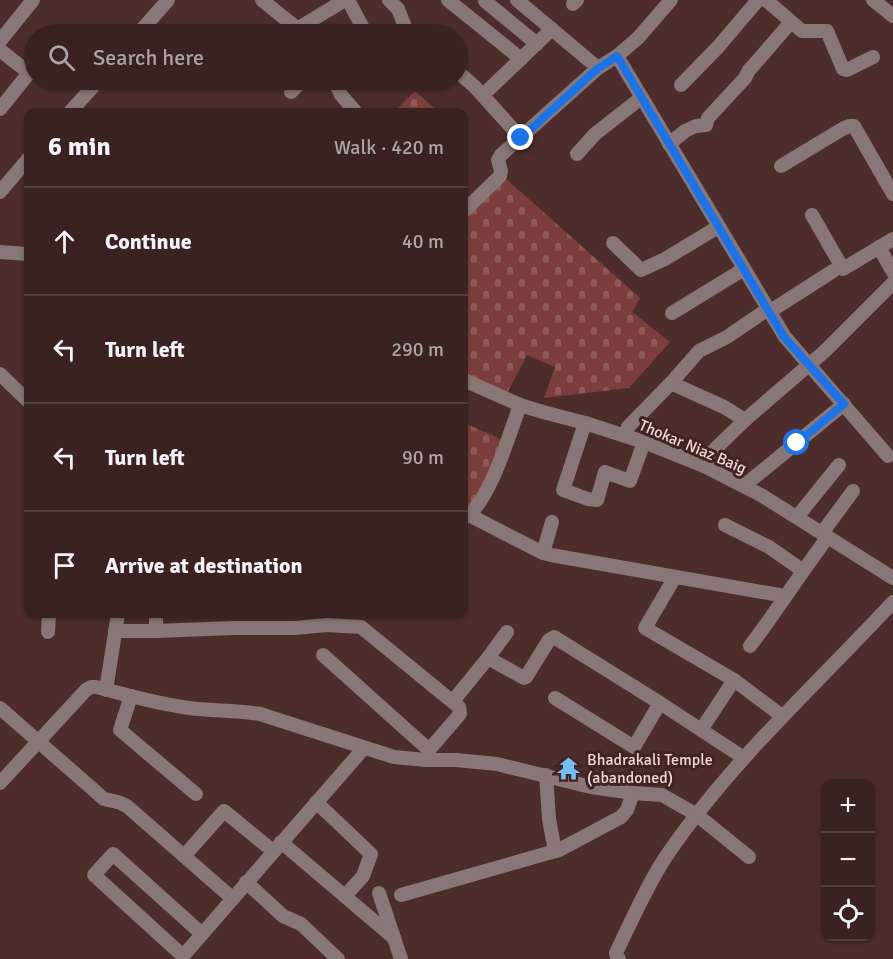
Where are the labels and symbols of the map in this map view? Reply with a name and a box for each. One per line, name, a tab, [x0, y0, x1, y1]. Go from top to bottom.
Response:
route end	[507, 124, 533, 150]
street label: Thokar Niaz Baig	[636, 415, 749, 479]
route start	[783, 429, 809, 455]
place label: Bhadrakali Temple (abandoned)	[587, 750, 713, 788]
temple icon: Bhadrakali Temple (abandoned)	[556, 755, 582, 781]

